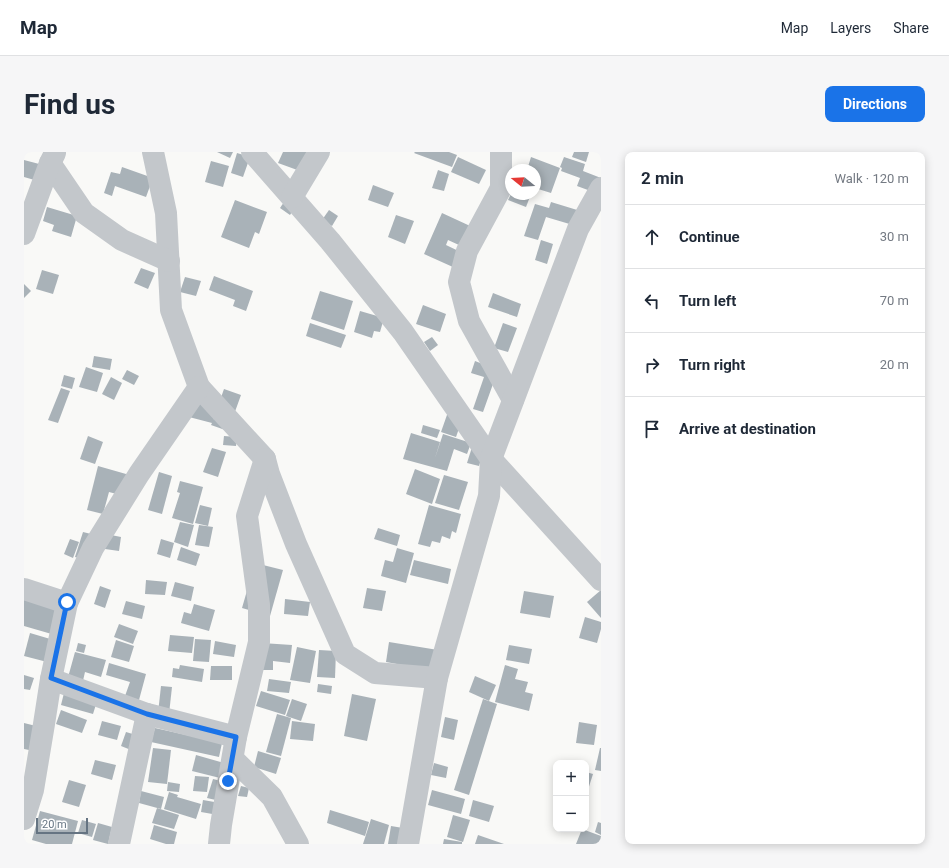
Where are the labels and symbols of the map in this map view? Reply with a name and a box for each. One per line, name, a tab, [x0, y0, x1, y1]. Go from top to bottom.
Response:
north arrow	[505, 164, 541, 200]
route start	[58, 593, 76, 611]
route end	[219, 772, 237, 790]
scale bar	[36, 816, 88, 835]

